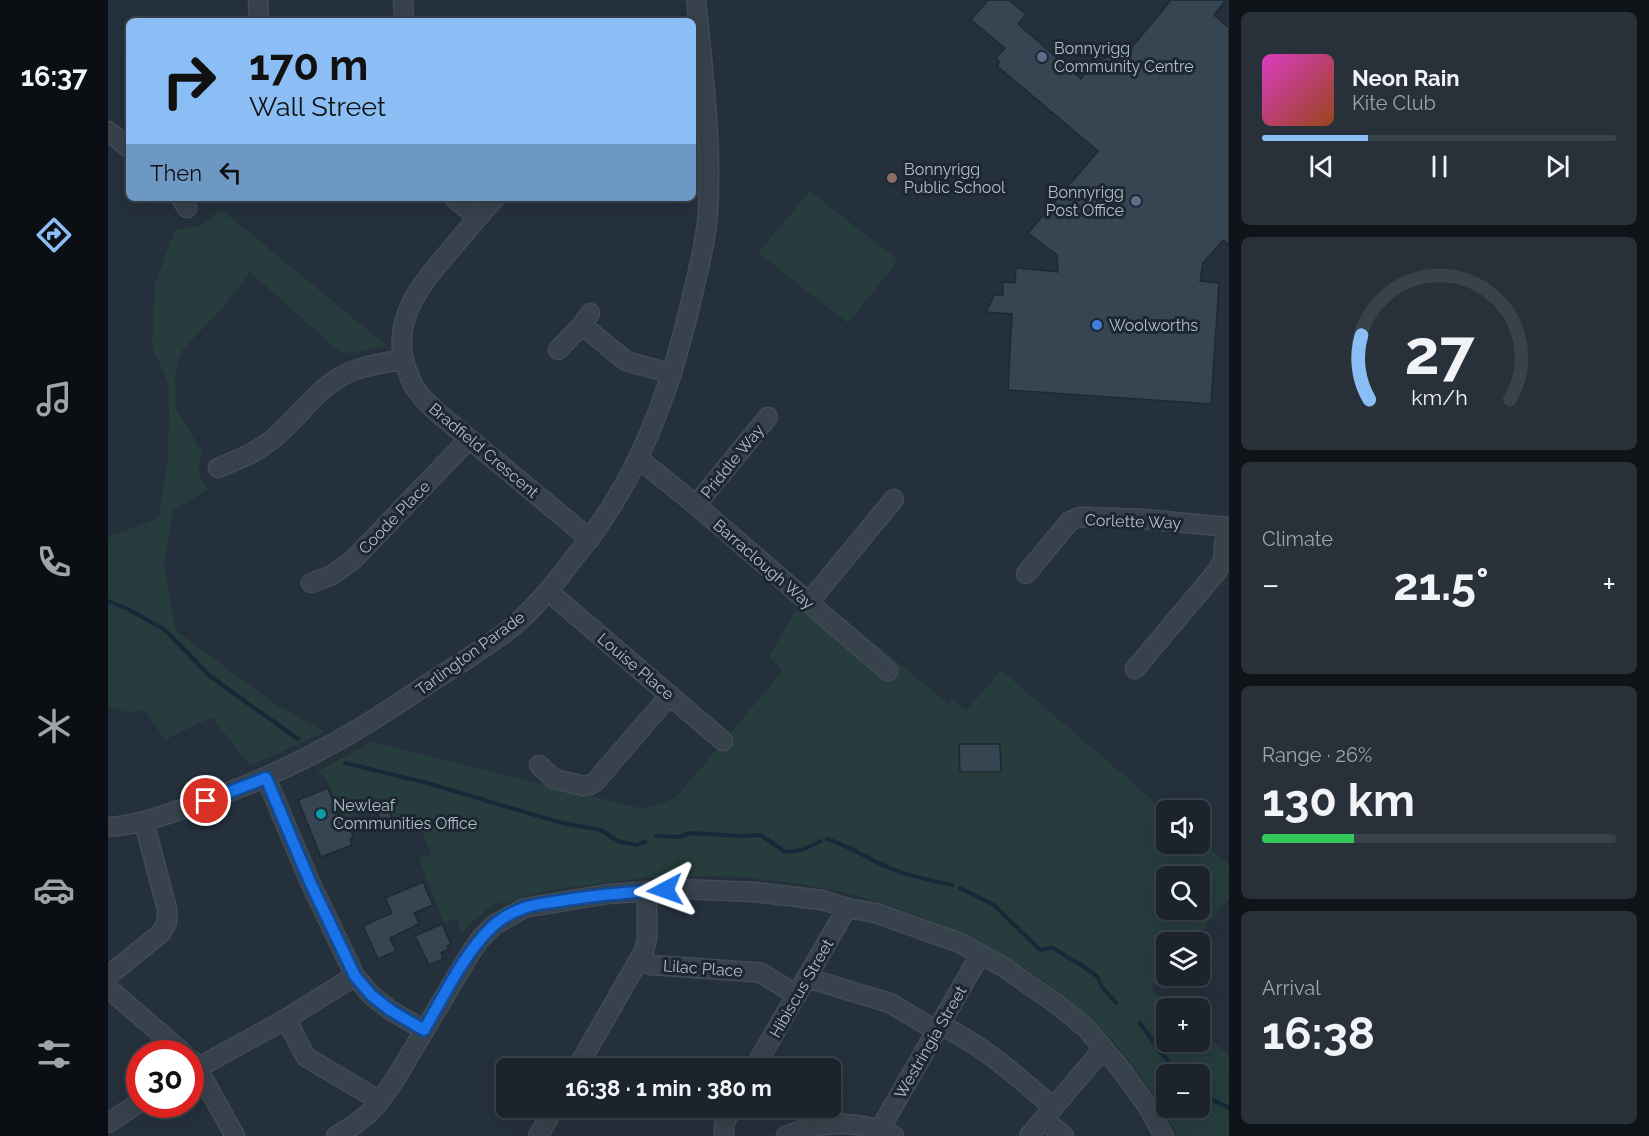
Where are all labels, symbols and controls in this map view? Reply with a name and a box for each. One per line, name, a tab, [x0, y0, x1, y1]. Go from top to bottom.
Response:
place label: Bonnyrigg Community Centre	[1054, 39, 1194, 76]
text: 170 m	[249, 41, 368, 90]
icon: right	[150, 42, 228, 120]
marker: Bonnyrigg Community Centre	[1035, 50, 1049, 64]
text: 16:37	[21, 61, 87, 92]
text: Neon Rain	[1352, 65, 1460, 91]
text: Wall Street	[249, 91, 386, 122]
text: Kite Club	[1352, 91, 1436, 115]
icon: previous	[1305, 150, 1338, 183]
icon: pause	[1423, 150, 1456, 183]
icon: next	[1541, 150, 1574, 183]
icon: left	[214, 156, 247, 189]
text: Then	[150, 160, 202, 186]
place label: Bonnyrigg Public School	[904, 160, 1006, 197]
marker: Bonnyrigg Public School	[885, 171, 899, 185]
place label: Bonnyrigg Post Office	[1046, 183, 1124, 220]
marker: Bonnyrigg Post Office	[1129, 194, 1143, 208]
icon: directions	[33, 214, 75, 256]
text: 27	[1404, 315, 1475, 389]
place label: Woolworths	[1109, 316, 1198, 335]
marker: Woolworths	[1090, 318, 1104, 332]
icon: music	[33, 378, 75, 420]
text: km/h	[1411, 386, 1467, 411]
street label: Bradfield Crescent	[425, 399, 543, 502]
street label: Priddle Way	[697, 420, 768, 502]
street label: Coode Place	[355, 477, 434, 558]
street label: Corlette Way	[1085, 510, 1182, 533]
street label: Barraclough Way	[709, 515, 818, 613]
text: Climate	[1262, 527, 1333, 551]
icon: phone	[33, 541, 75, 583]
text: 21.5°	[1393, 558, 1489, 611]
text: −	[1262, 565, 1280, 604]
text: +	[1602, 565, 1616, 604]
street label: Tarlington Parade	[412, 608, 528, 699]
street label: Louise Place	[594, 629, 678, 704]
icon: climate	[33, 705, 75, 747]
text: Range · 26%	[1262, 743, 1372, 767]
text: 130 km	[1262, 774, 1415, 827]
pin	[180, 775, 231, 826]
icon: arrive	[189, 784, 222, 817]
place label: Newleaf Communities Office	[333, 796, 477, 833]
map controls	[1156, 800, 1210, 1118]
button: sound	[1156, 800, 1210, 854]
marker: Newleaf Communities Office	[314, 807, 328, 821]
position arrow	[633, 858, 697, 922]
button: search	[1156, 866, 1210, 920]
icon: car	[33, 869, 75, 911]
button: layers	[1156, 932, 1210, 986]
street label: Hibiscus Street	[765, 935, 838, 1041]
street label: Lilac Place	[662, 956, 743, 981]
text: Arrival	[1262, 976, 1321, 1000]
street label: Westringia Street	[890, 982, 971, 1102]
button: +	[1156, 998, 1210, 1052]
text: 16:38	[1262, 1007, 1375, 1060]
icon: filters	[33, 1033, 75, 1075]
speed limit sign: 30	[126, 1040, 204, 1118]
button: −	[1156, 1064, 1210, 1118]
text: 16:38 · 1 min · 380 m	[565, 1075, 772, 1101]

